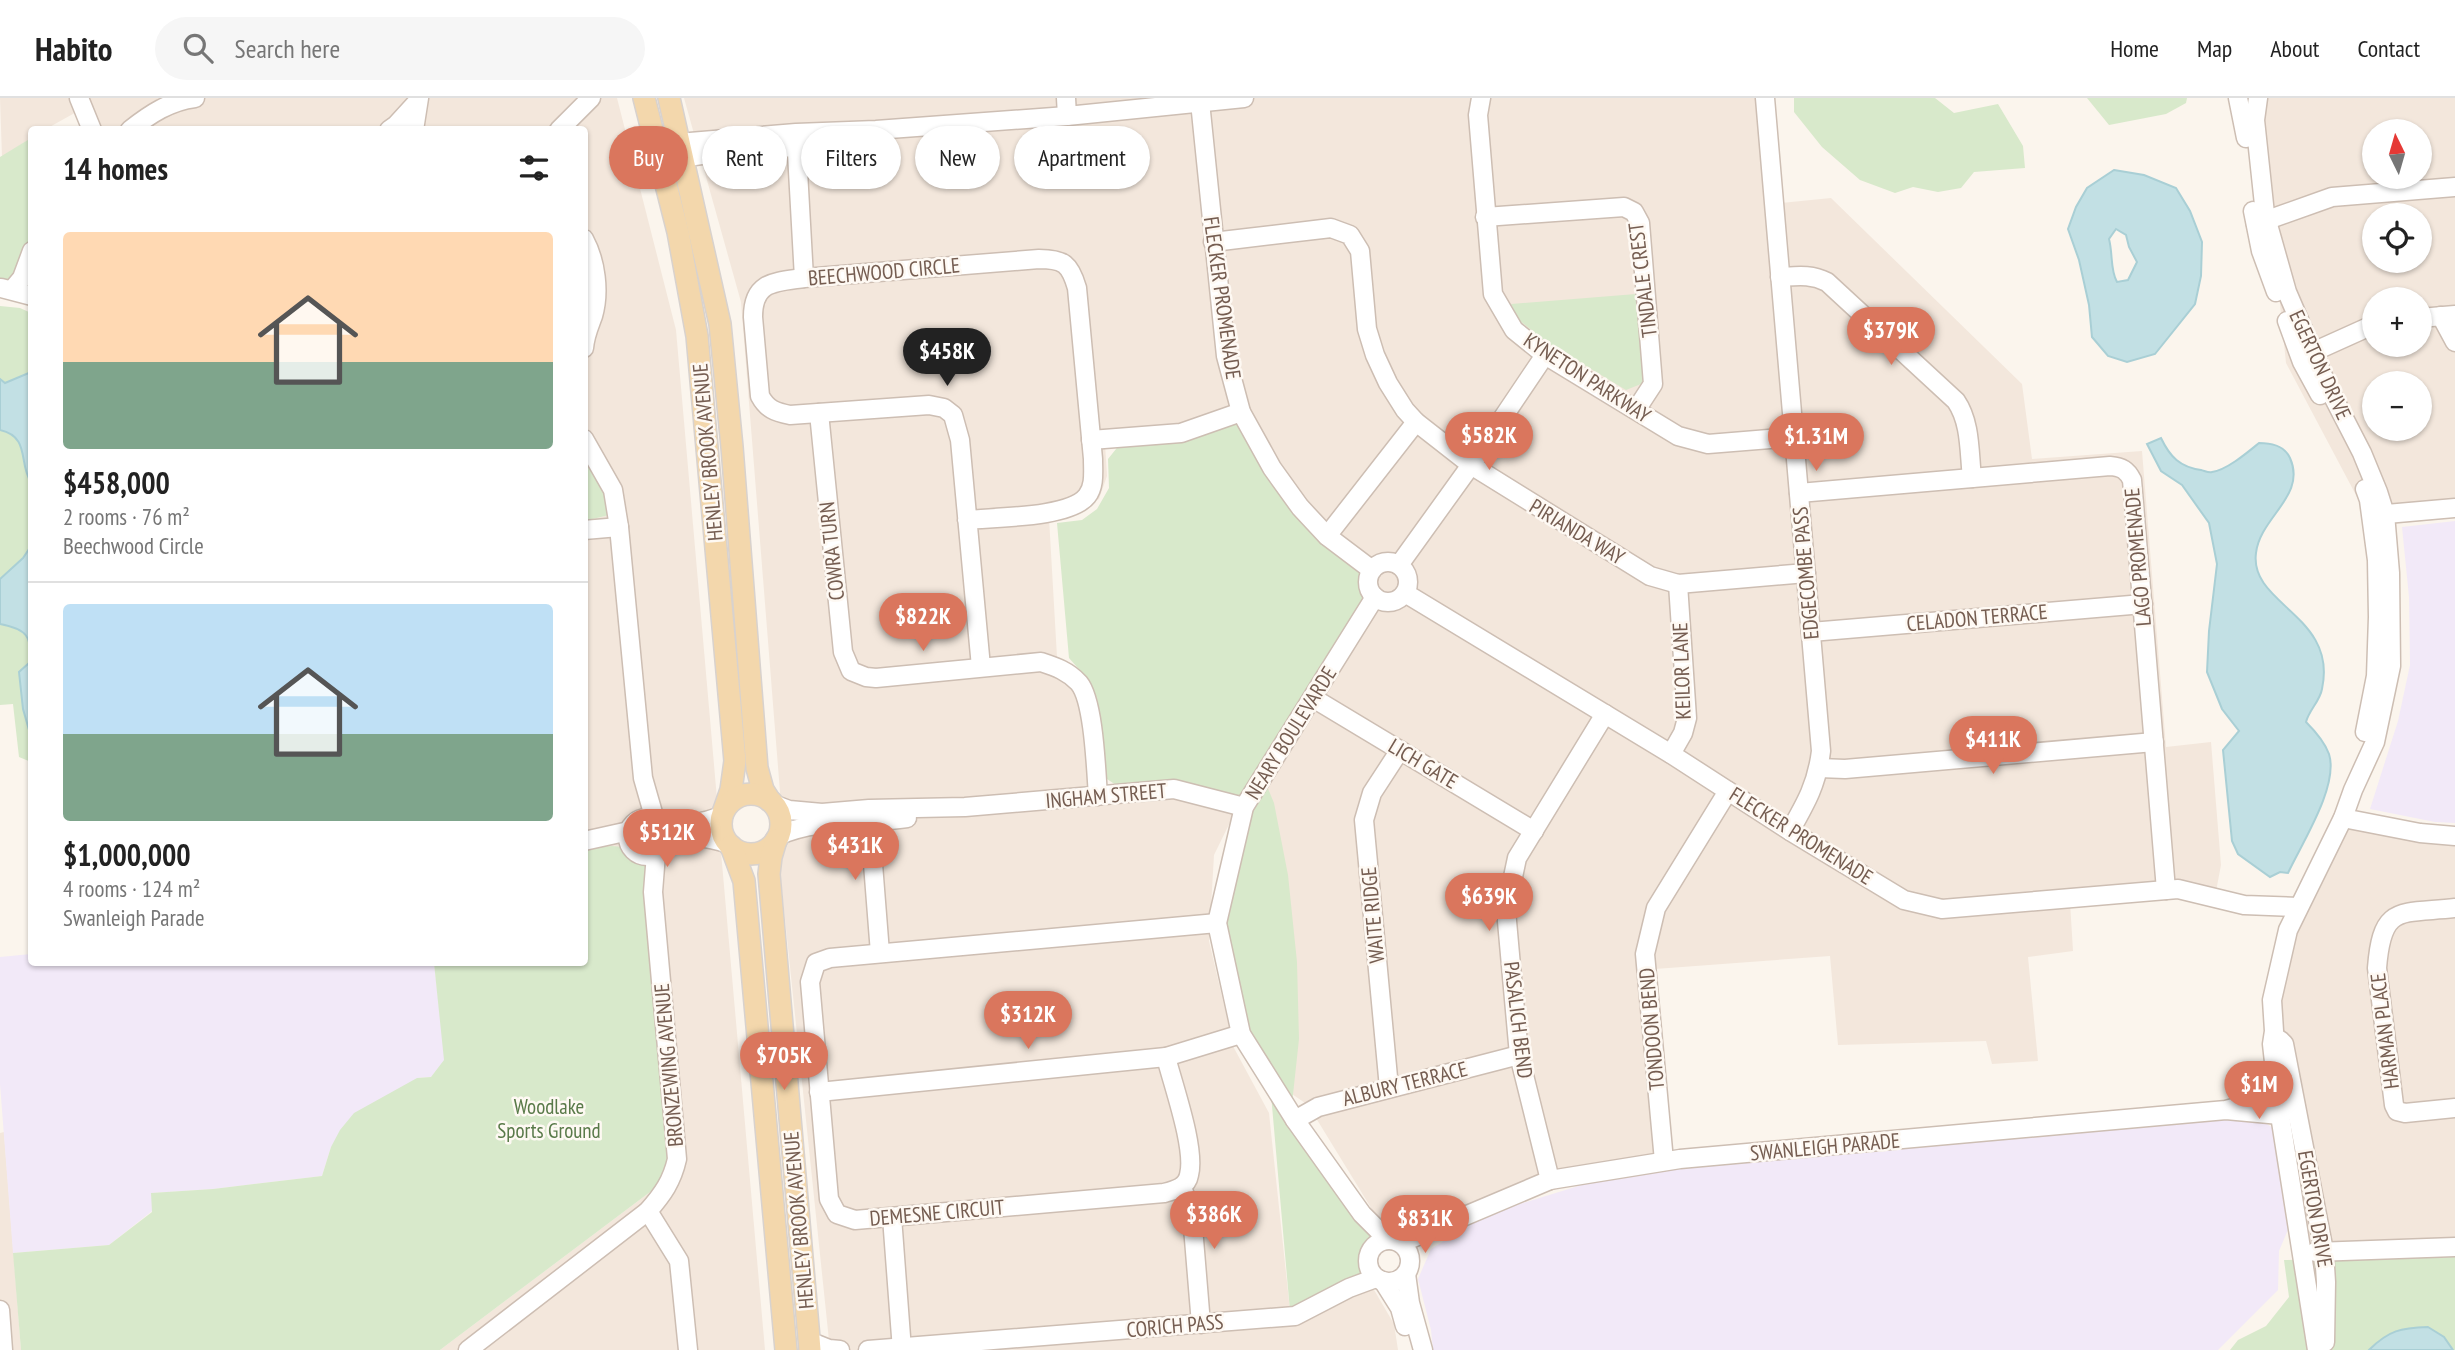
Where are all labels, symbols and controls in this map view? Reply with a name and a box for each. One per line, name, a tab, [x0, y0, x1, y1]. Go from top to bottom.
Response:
search box	[155, 17, 645, 80]
text: Habito	[35, 27, 113, 70]
icon: search	[179, 29, 217, 67]
text: Search here	[235, 32, 340, 65]
text: Home	[2110, 33, 2159, 64]
text: Map	[2197, 33, 2232, 64]
text: About	[2270, 33, 2319, 64]
text: Contact	[2357, 33, 2420, 64]
north arrow	[2362, 119, 2432, 189]
map controls	[2362, 119, 2432, 441]
chip: Buy	[609, 126, 688, 189]
chip: Rent	[702, 126, 787, 189]
chip: Filters	[801, 126, 901, 189]
chip: New	[915, 126, 1000, 189]
chip: Apartment	[1014, 126, 1150, 189]
text: 14 homes	[63, 149, 168, 188]
icon: filters	[515, 149, 553, 187]
button: locate	[2362, 203, 2432, 273]
street label: FLECKER PROMENADE	[1198, 215, 1247, 381]
street label: TINDALE CREST	[1622, 221, 1663, 339]
street label: BEECHWOOD CIRCLE	[807, 251, 961, 292]
icon: home	[245, 277, 371, 403]
button: +	[2362, 287, 2432, 357]
street label: EGERTON DRIVE	[2283, 306, 2358, 424]
pin: $379K	[1842, 308, 1940, 367]
text: $379K	[1863, 315, 1919, 344]
street label: KYNETON PARKWAY	[1519, 326, 1656, 429]
pin: $458K	[898, 328, 996, 388]
text: $458K	[919, 336, 975, 365]
street label: HENLEY BROOK AVENUE	[686, 362, 729, 542]
button: −	[2362, 371, 2432, 441]
pin: $582K	[1440, 412, 1538, 472]
pin: $1.31M	[1759, 414, 1873, 473]
text: $582K	[1461, 420, 1517, 449]
text: $1.31M	[1784, 421, 1848, 450]
text: $458,000	[63, 463, 170, 502]
street label: LAGO PROMENADE	[2118, 487, 2157, 627]
street label: PIRIANDA WAY	[1525, 493, 1630, 571]
street label: COWRA TURN	[813, 500, 850, 602]
text: 2 rooms · 76 m²	[63, 502, 190, 531]
street label: EDGECOMBE PASS	[1786, 506, 1825, 640]
text: Beechwood Circle	[63, 531, 204, 560]
pin: $822K	[874, 594, 972, 653]
street label: CELADON TERRACE	[1905, 598, 2049, 637]
text: $822K	[895, 601, 951, 630]
street label: KEILOR LANE	[1666, 622, 1697, 720]
icon: home	[245, 649, 371, 775]
street label: NEARY BOULEVARDE	[1239, 661, 1342, 804]
pin: $411K	[1944, 716, 2042, 776]
text: $411K	[1965, 724, 2021, 753]
street label: LICH GATE	[1384, 732, 1463, 795]
street label: INGHAM STREET	[1044, 777, 1168, 814]
street label: FLECKER PROMENADE	[1725, 781, 1878, 890]
pin: $512K	[618, 810, 716, 869]
text: $512K	[639, 817, 695, 846]
pin: $431K	[806, 822, 904, 882]
text: $431K	[827, 830, 883, 859]
text: $1,000,000	[63, 835, 191, 874]
street label: WAITE RIDGE	[1355, 866, 1390, 964]
text: 4 rooms · 124 m²	[63, 874, 200, 903]
pin: $639K	[1440, 874, 1538, 933]
text: $639K	[1461, 881, 1517, 910]
text: Swanleigh Parade	[63, 903, 204, 932]
street label: PASALICH BEND	[1498, 960, 1539, 1080]
street label: TONDOON BEND	[1633, 967, 1670, 1091]
street label: HARMAN PLACE	[2364, 971, 2405, 1091]
street label: BRONZEWING AVENUE	[648, 982, 689, 1148]
pin: $312K	[979, 992, 1077, 1051]
text: $312K	[1000, 999, 1056, 1028]
pin: $705K	[735, 1032, 833, 1092]
text: $705K	[756, 1040, 812, 1069]
street label: ALBURY TERRACE	[1340, 1055, 1470, 1112]
pin: $1M	[2225, 1062, 2293, 1121]
text: $1M	[2240, 1069, 2278, 1098]
park label: Woodlake Sports Ground	[497, 1093, 601, 1144]
street label: SWANLEIGH PARADE	[1749, 1127, 1901, 1167]
street label: HENLEY BROOK AVENUE	[777, 1130, 820, 1310]
street label: EGERTON DRIVE	[2292, 1148, 2339, 1269]
pin: $386K	[1165, 1192, 1263, 1251]
street label: DEMESNE CIRCUIT	[869, 1193, 1006, 1232]
pin: $831K	[1376, 1196, 1474, 1255]
text: $386K	[1186, 1199, 1242, 1228]
text: $831K	[1397, 1203, 1453, 1232]
street label: CORICH PASS	[1125, 1308, 1225, 1343]

